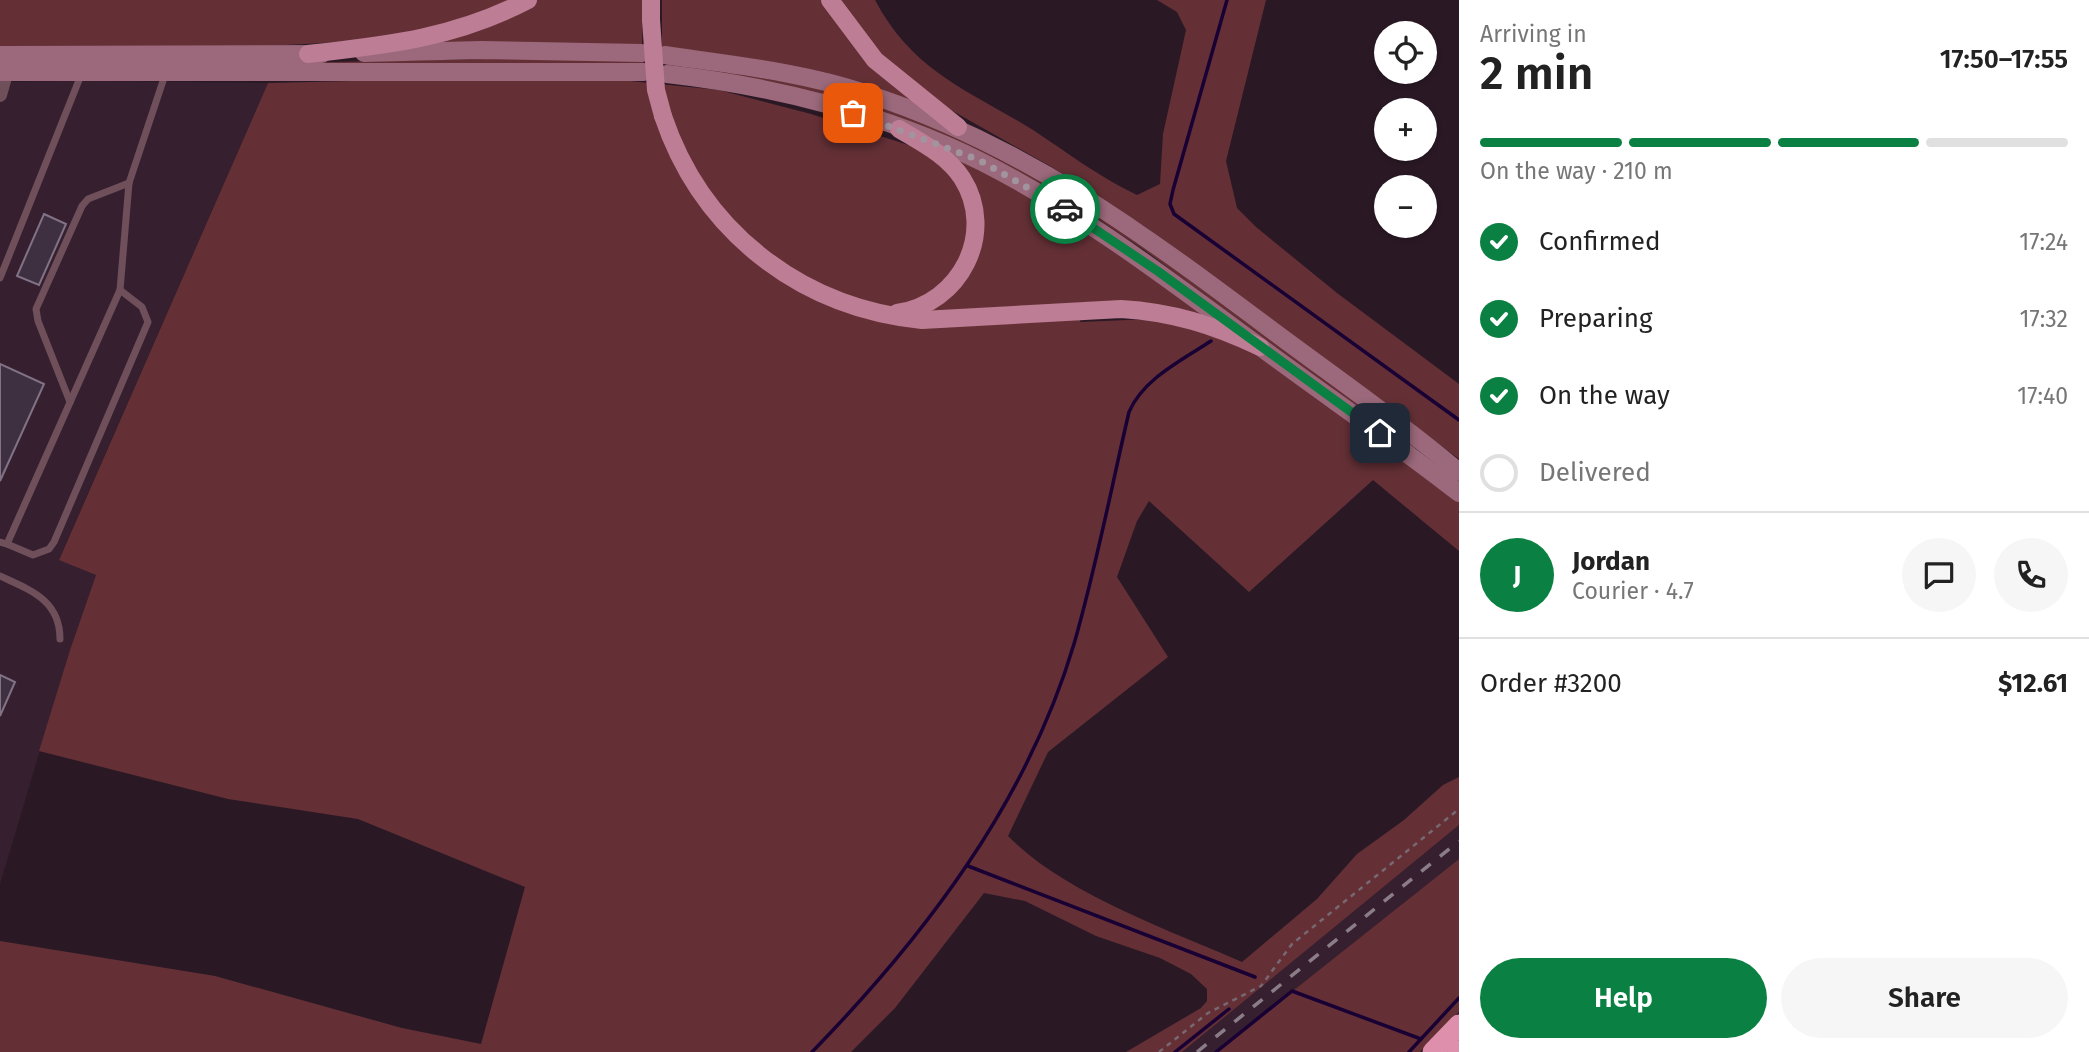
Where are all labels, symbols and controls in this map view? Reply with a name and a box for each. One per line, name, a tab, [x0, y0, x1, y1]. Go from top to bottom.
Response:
text: Arriving in	[1480, 20, 1587, 48]
map controls	[1374, 21, 1437, 238]
button: locate	[1374, 21, 1437, 84]
text: 17:50–17:55	[1940, 44, 2068, 75]
text: 2 min	[1480, 46, 1593, 101]
pin	[823, 83, 883, 143]
icon: bag	[834, 94, 872, 132]
button: +	[1374, 98, 1437, 161]
text: On the way · 210 m	[1480, 157, 1673, 185]
courier	[1030, 174, 1100, 244]
button: −	[1374, 175, 1437, 238]
icon: car	[1046, 190, 1084, 228]
icon: check	[1480, 223, 1518, 261]
text: Confirmed	[1539, 226, 1660, 257]
text: 17:24	[2019, 228, 2068, 256]
icon: check	[1480, 300, 1518, 338]
text: Preparing	[1539, 303, 1652, 334]
text: 17:32	[2019, 305, 2068, 333]
icon: check	[1480, 377, 1518, 415]
text: On the way	[1539, 380, 1670, 411]
text: 17:40	[2017, 382, 2068, 410]
pin	[1350, 403, 1410, 463]
icon: home	[1361, 414, 1399, 452]
text: Delivered	[1539, 457, 1651, 488]
button: chat	[1902, 538, 1976, 612]
button: phone	[1994, 538, 2068, 612]
text: Jordan	[1572, 546, 1650, 577]
text: J	[1513, 560, 1521, 591]
text: Courier · 4.7	[1572, 577, 1694, 605]
text: Order #3200	[1480, 668, 1622, 699]
text: $12.61	[1998, 668, 2068, 699]
button: Help	[1480, 958, 1767, 1038]
button: Share	[1781, 958, 2068, 1038]

